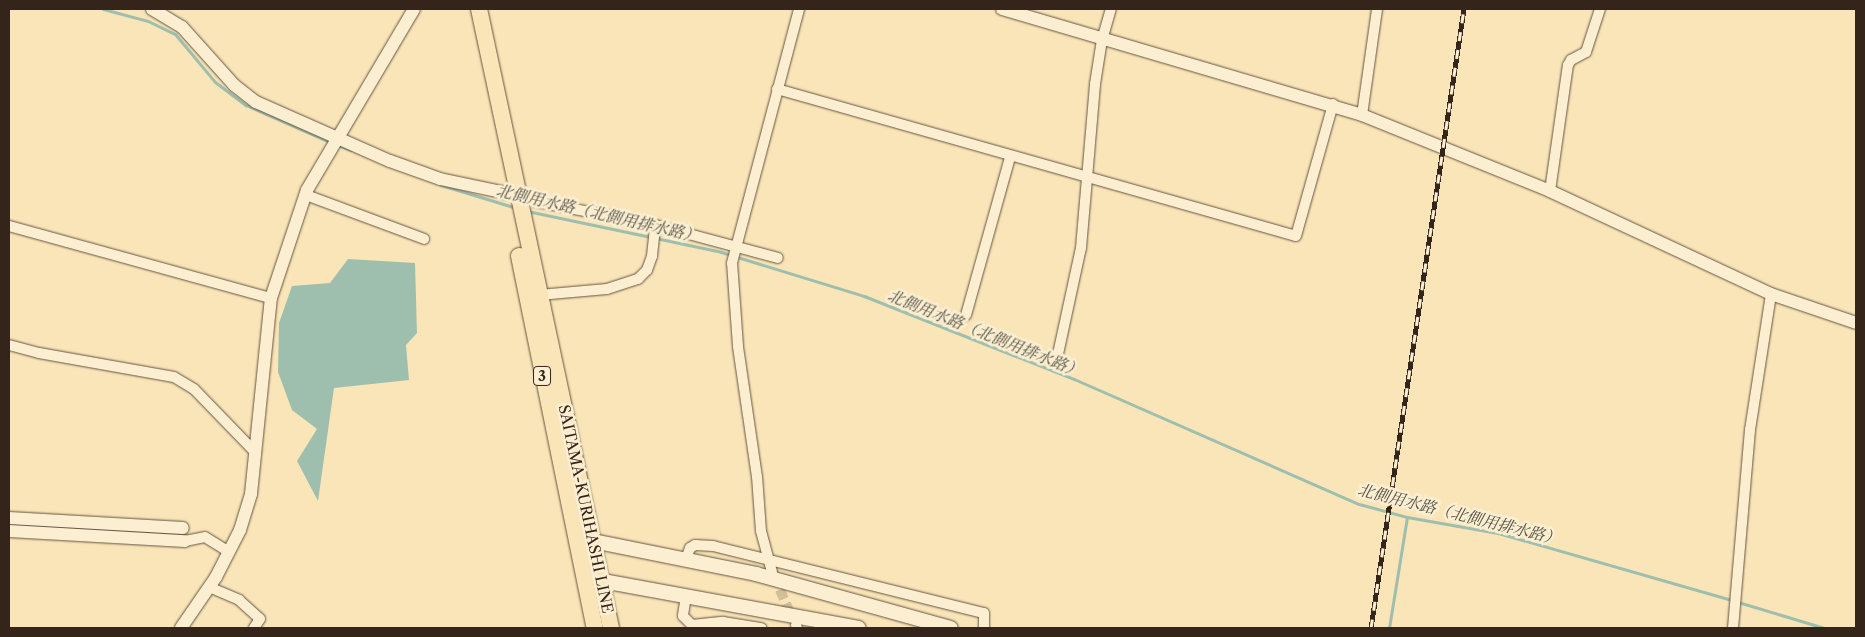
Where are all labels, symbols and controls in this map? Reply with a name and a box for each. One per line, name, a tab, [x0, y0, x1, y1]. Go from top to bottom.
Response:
water label: 北側用水路（北側用排水路）	[495, 180, 701, 246]
water label: 北側用水路（北側用排水路）	[885, 285, 1085, 381]
road number: 3	[532, 364, 552, 388]
street label: SAITAMA-KURIHASHI LINE	[555, 403, 617, 615]
water label: 北側用水路（北側用排水路）	[1356, 480, 1562, 548]

